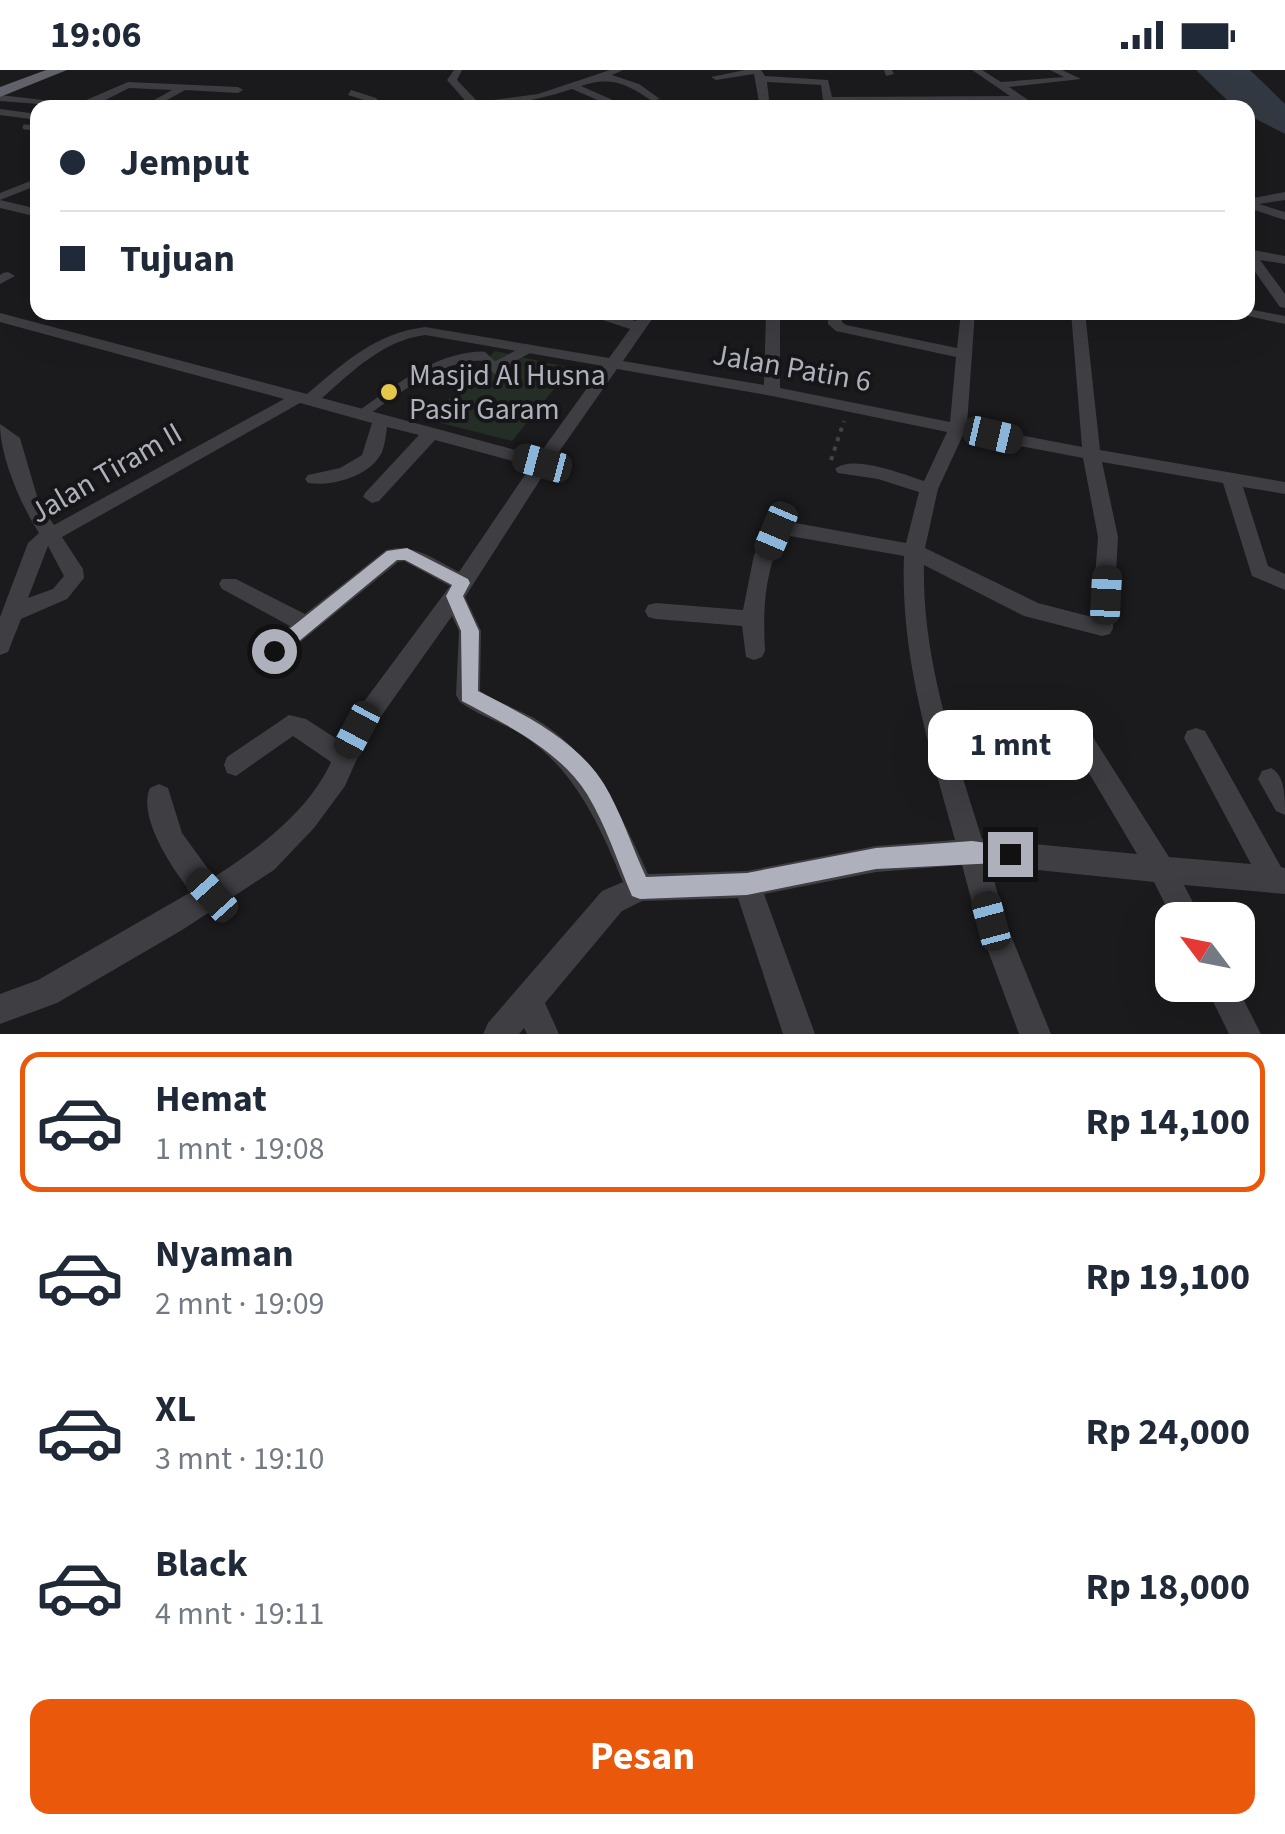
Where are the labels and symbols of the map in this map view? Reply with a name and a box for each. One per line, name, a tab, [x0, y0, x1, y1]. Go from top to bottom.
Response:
street label: Jalan Patin 6	[710, 333, 874, 403]
place label: Masjid Al Husna Pasir Garam	[409, 354, 606, 431]
marker: Masjid Al Husna Pasir Garam	[378, 381, 400, 403]
street label: Jalan Tiram II	[22, 412, 190, 534]
car	[960, 414, 1026, 456]
car	[509, 441, 575, 485]
car	[750, 498, 802, 564]
car	[1089, 564, 1123, 626]
route start	[252, 629, 297, 674]
car	[330, 696, 384, 764]
callout: 1 mnt	[928, 709, 1092, 779]
route end	[988, 832, 1033, 877]
car	[181, 863, 243, 927]
car	[969, 888, 1013, 954]
north arrow	[1155, 902, 1255, 1002]

